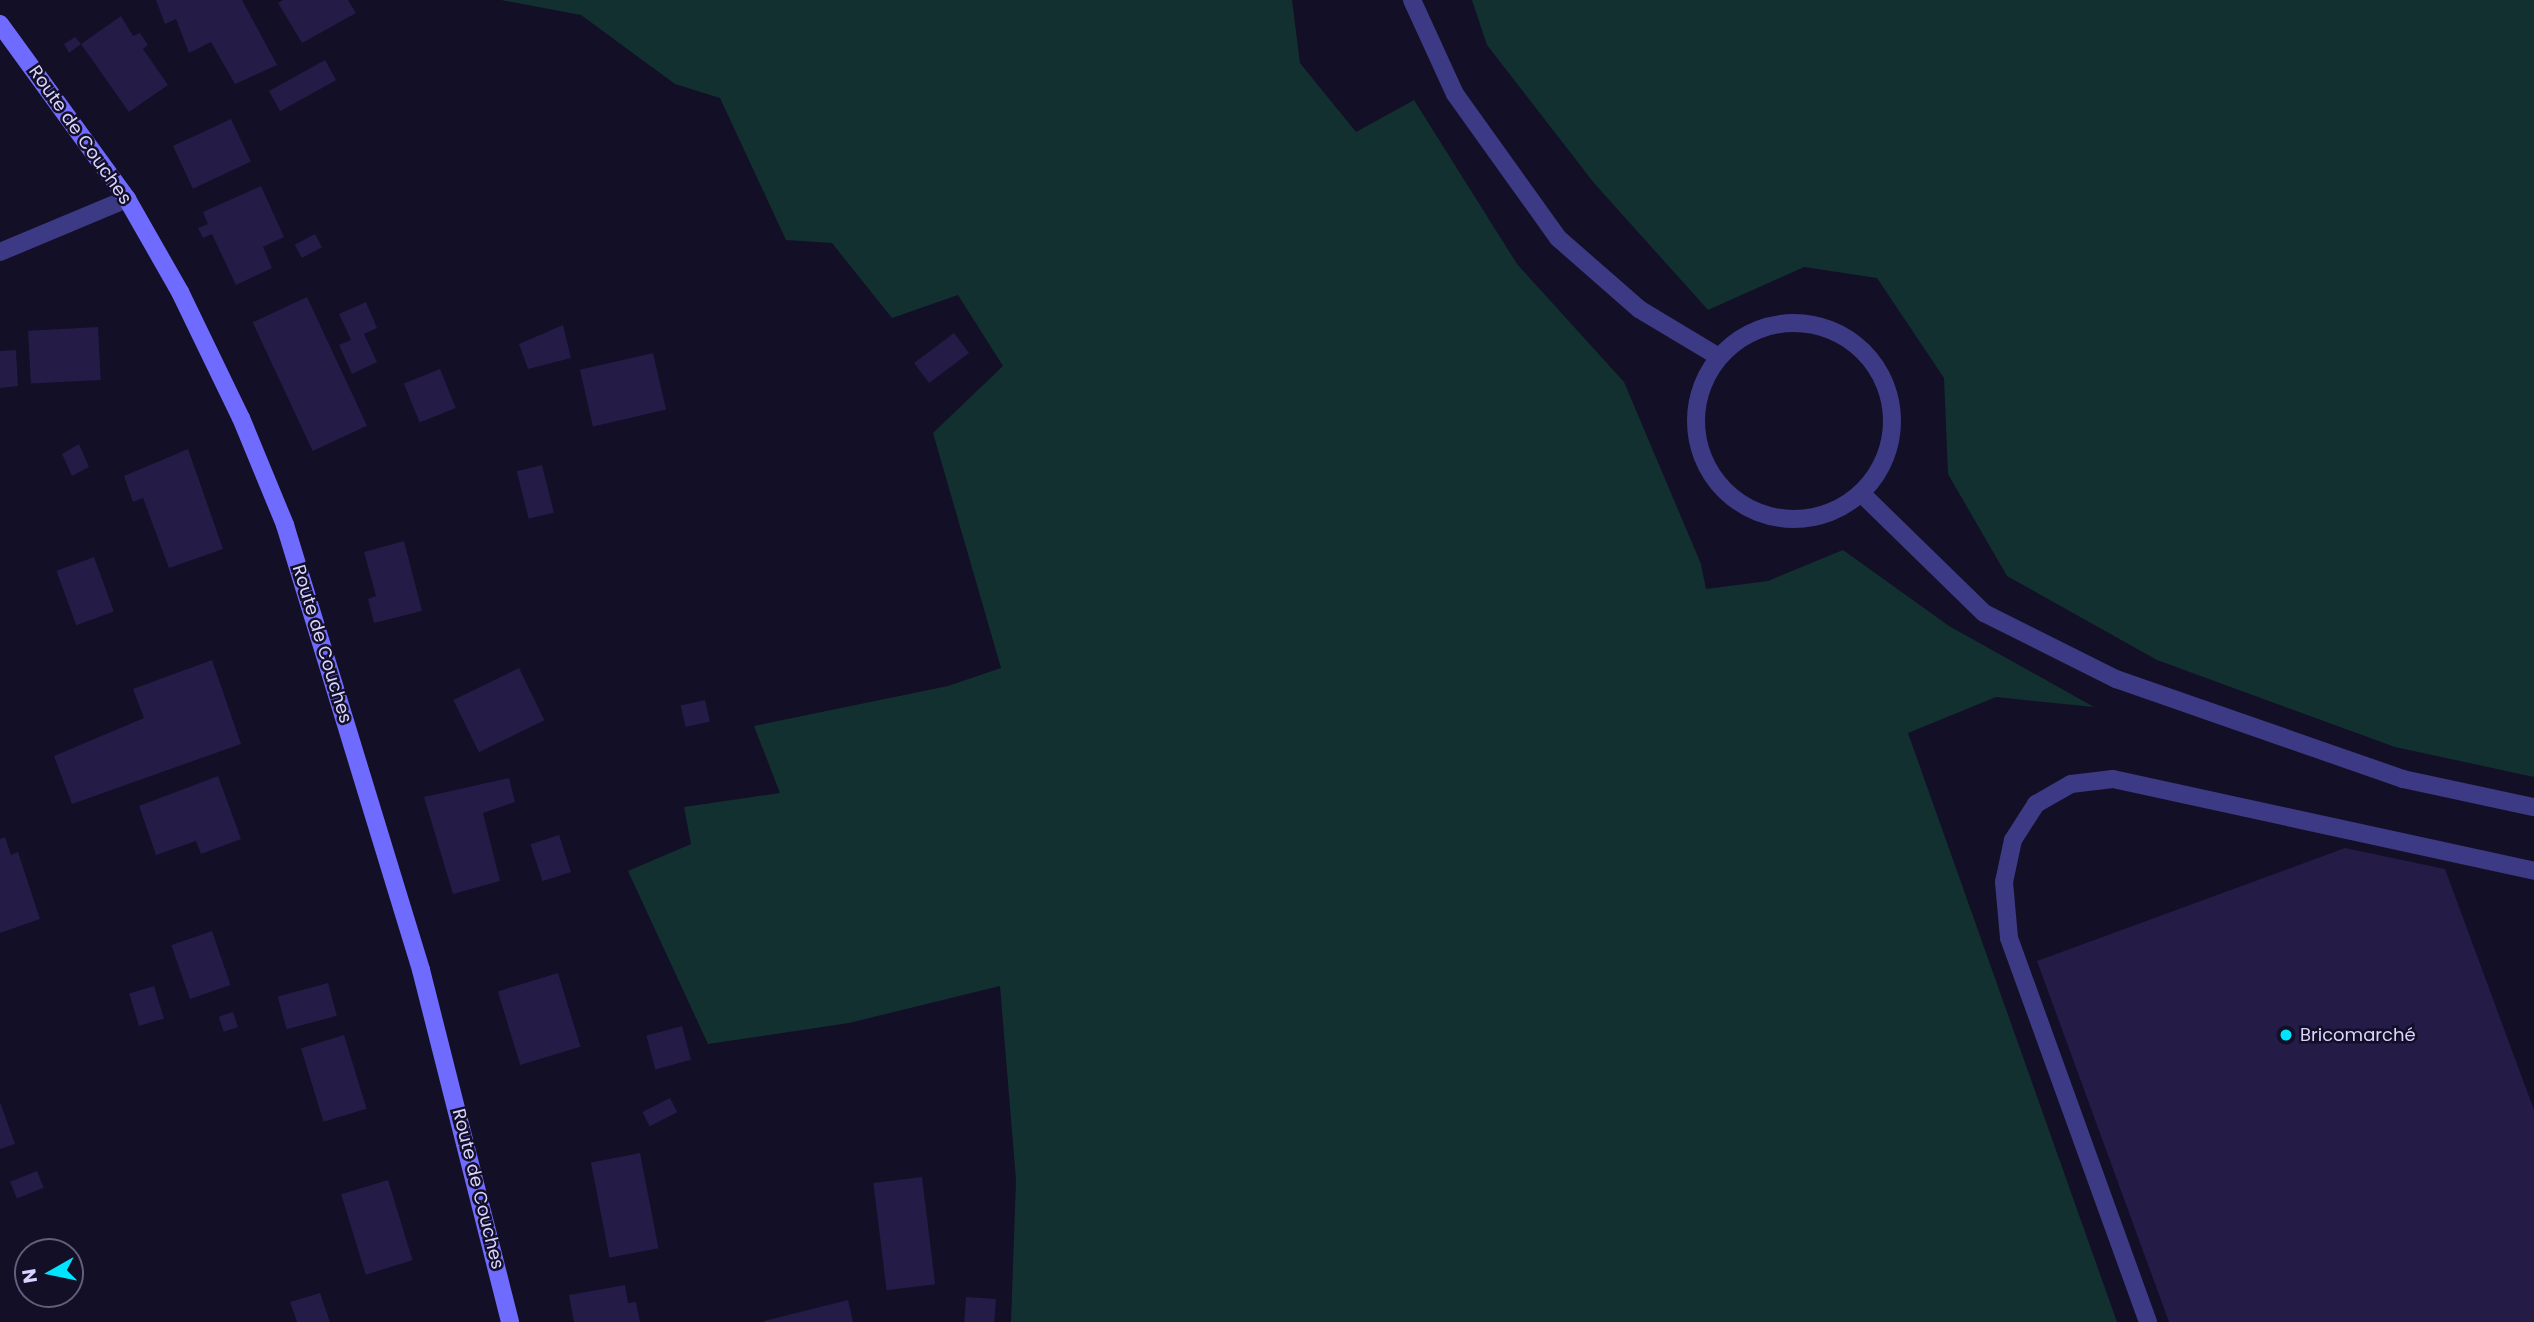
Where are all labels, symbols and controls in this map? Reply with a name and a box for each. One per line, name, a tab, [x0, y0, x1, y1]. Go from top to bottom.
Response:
street label: Route de Couches	[24, 61, 136, 209]
street label: Route de Couches	[288, 562, 356, 726]
place label: Bricomarché	[2300, 1024, 2416, 1046]
marker: Bricomarché	[2278, 1027, 2294, 1043]
street label: Route de Couches	[448, 1107, 508, 1271]
north arrow	[14, 1238, 84, 1308]
text: N	[15, 1267, 44, 1285]

